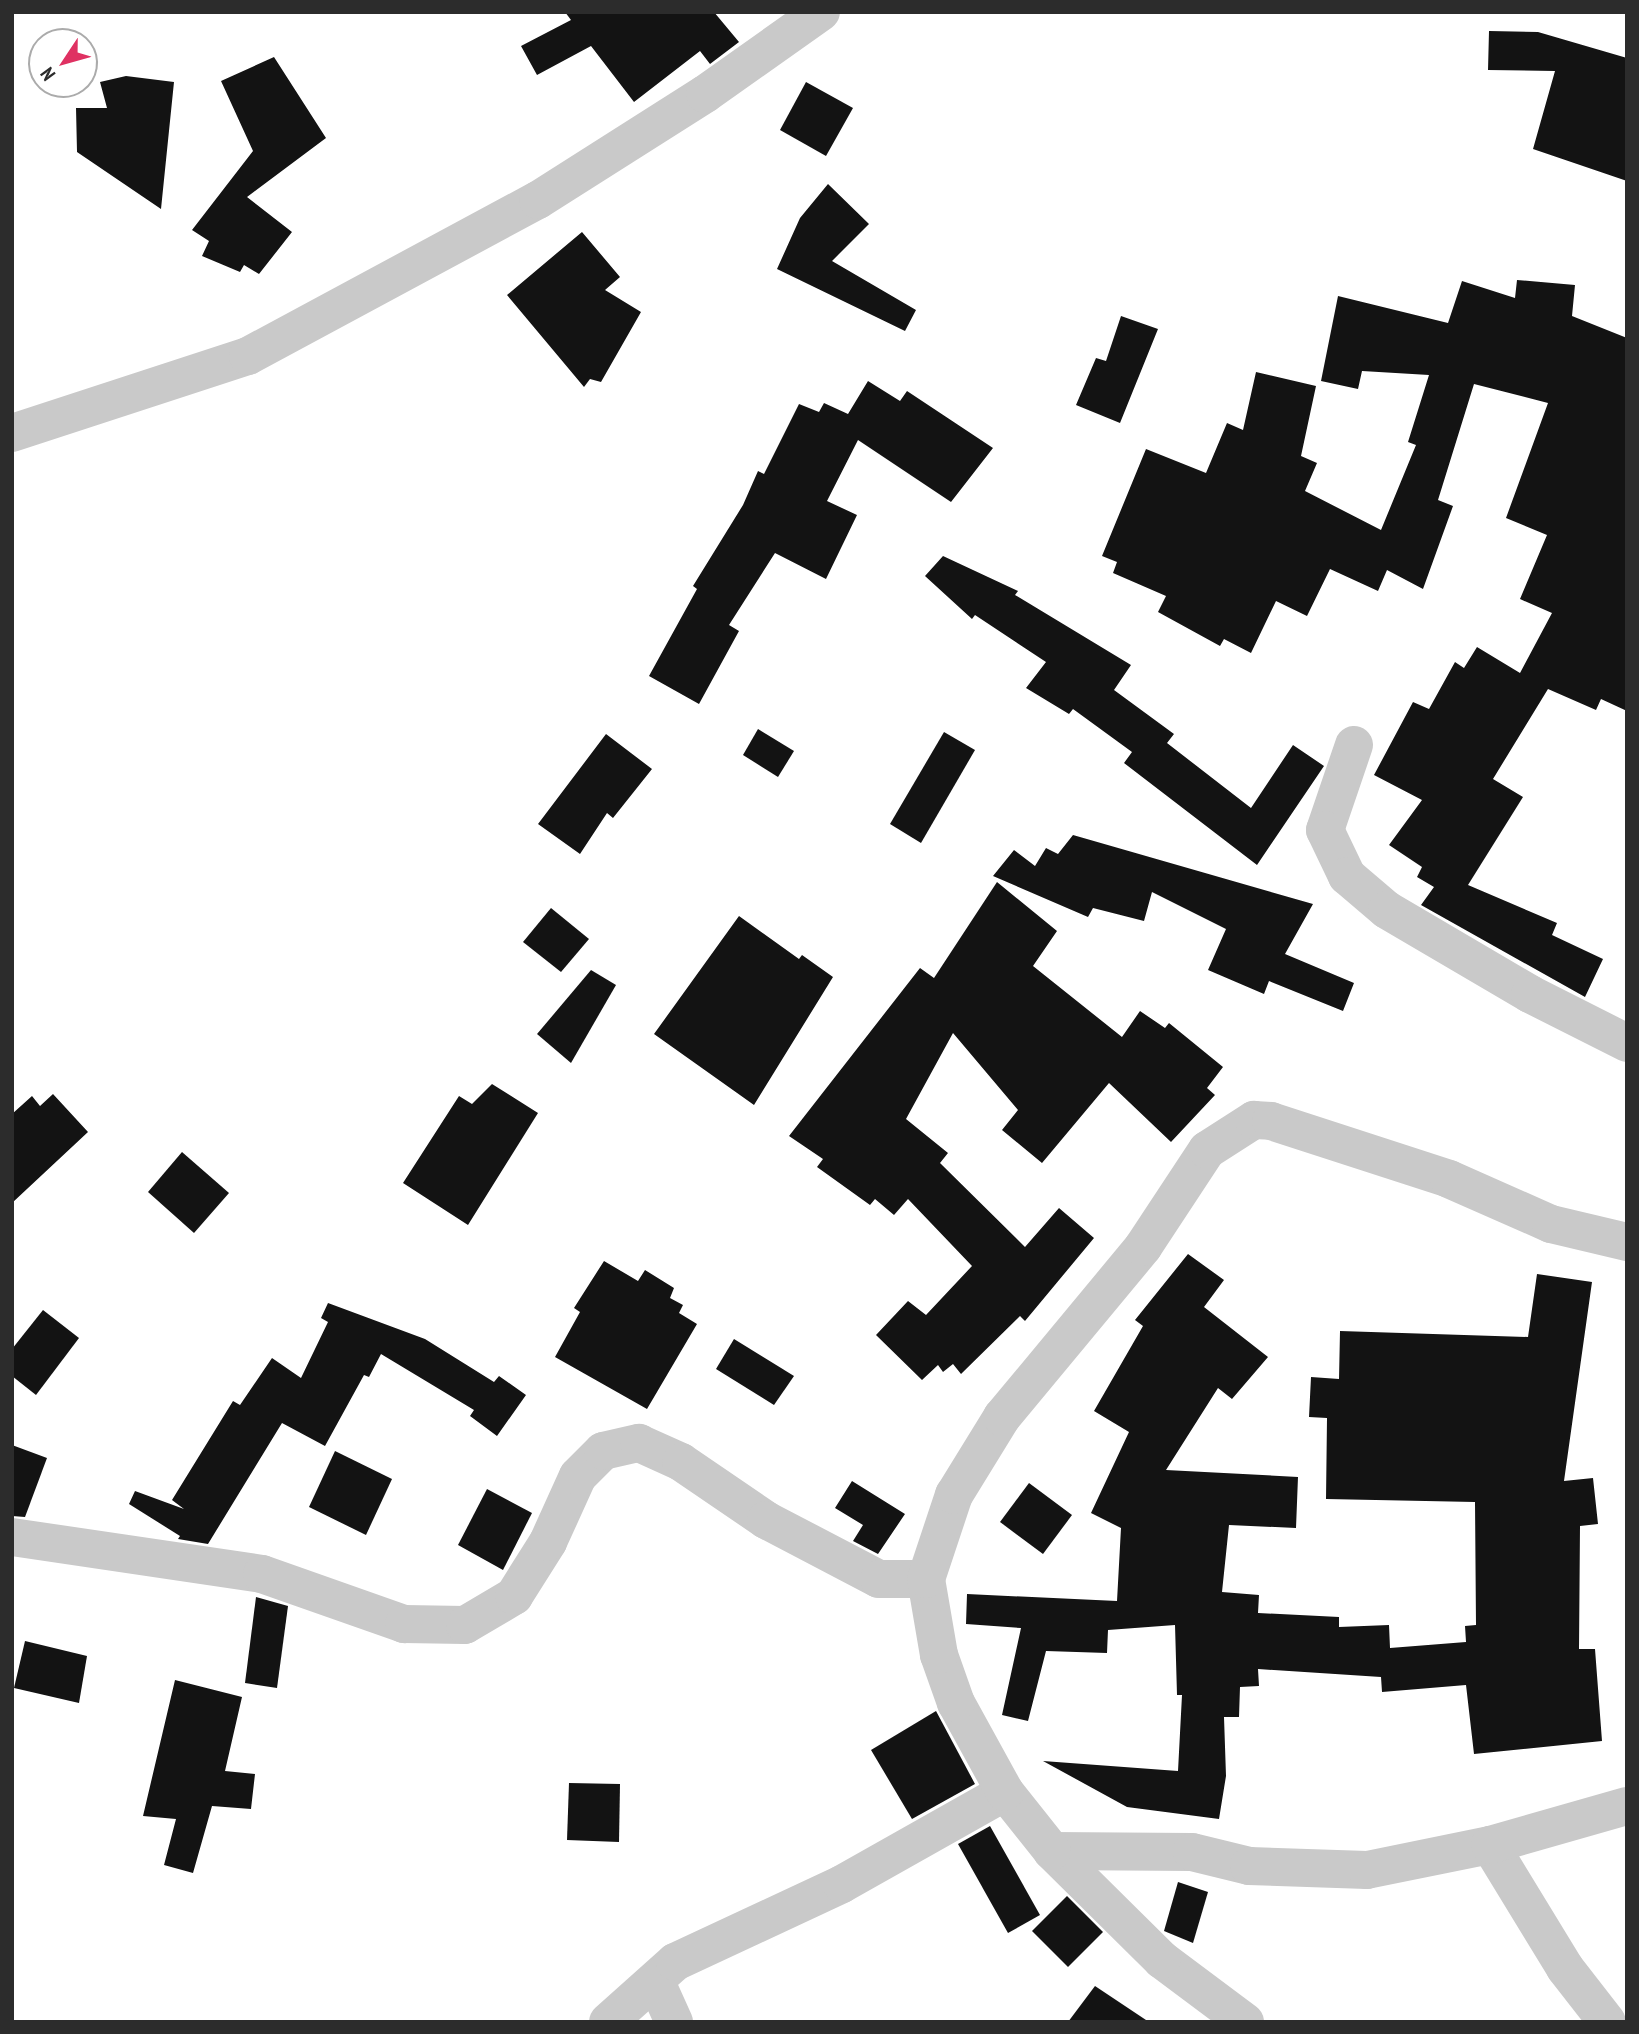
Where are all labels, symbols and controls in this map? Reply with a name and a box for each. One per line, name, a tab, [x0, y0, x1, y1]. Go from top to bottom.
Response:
north arrow	[28, 28, 98, 98]
text: N	[35, 63, 60, 85]

